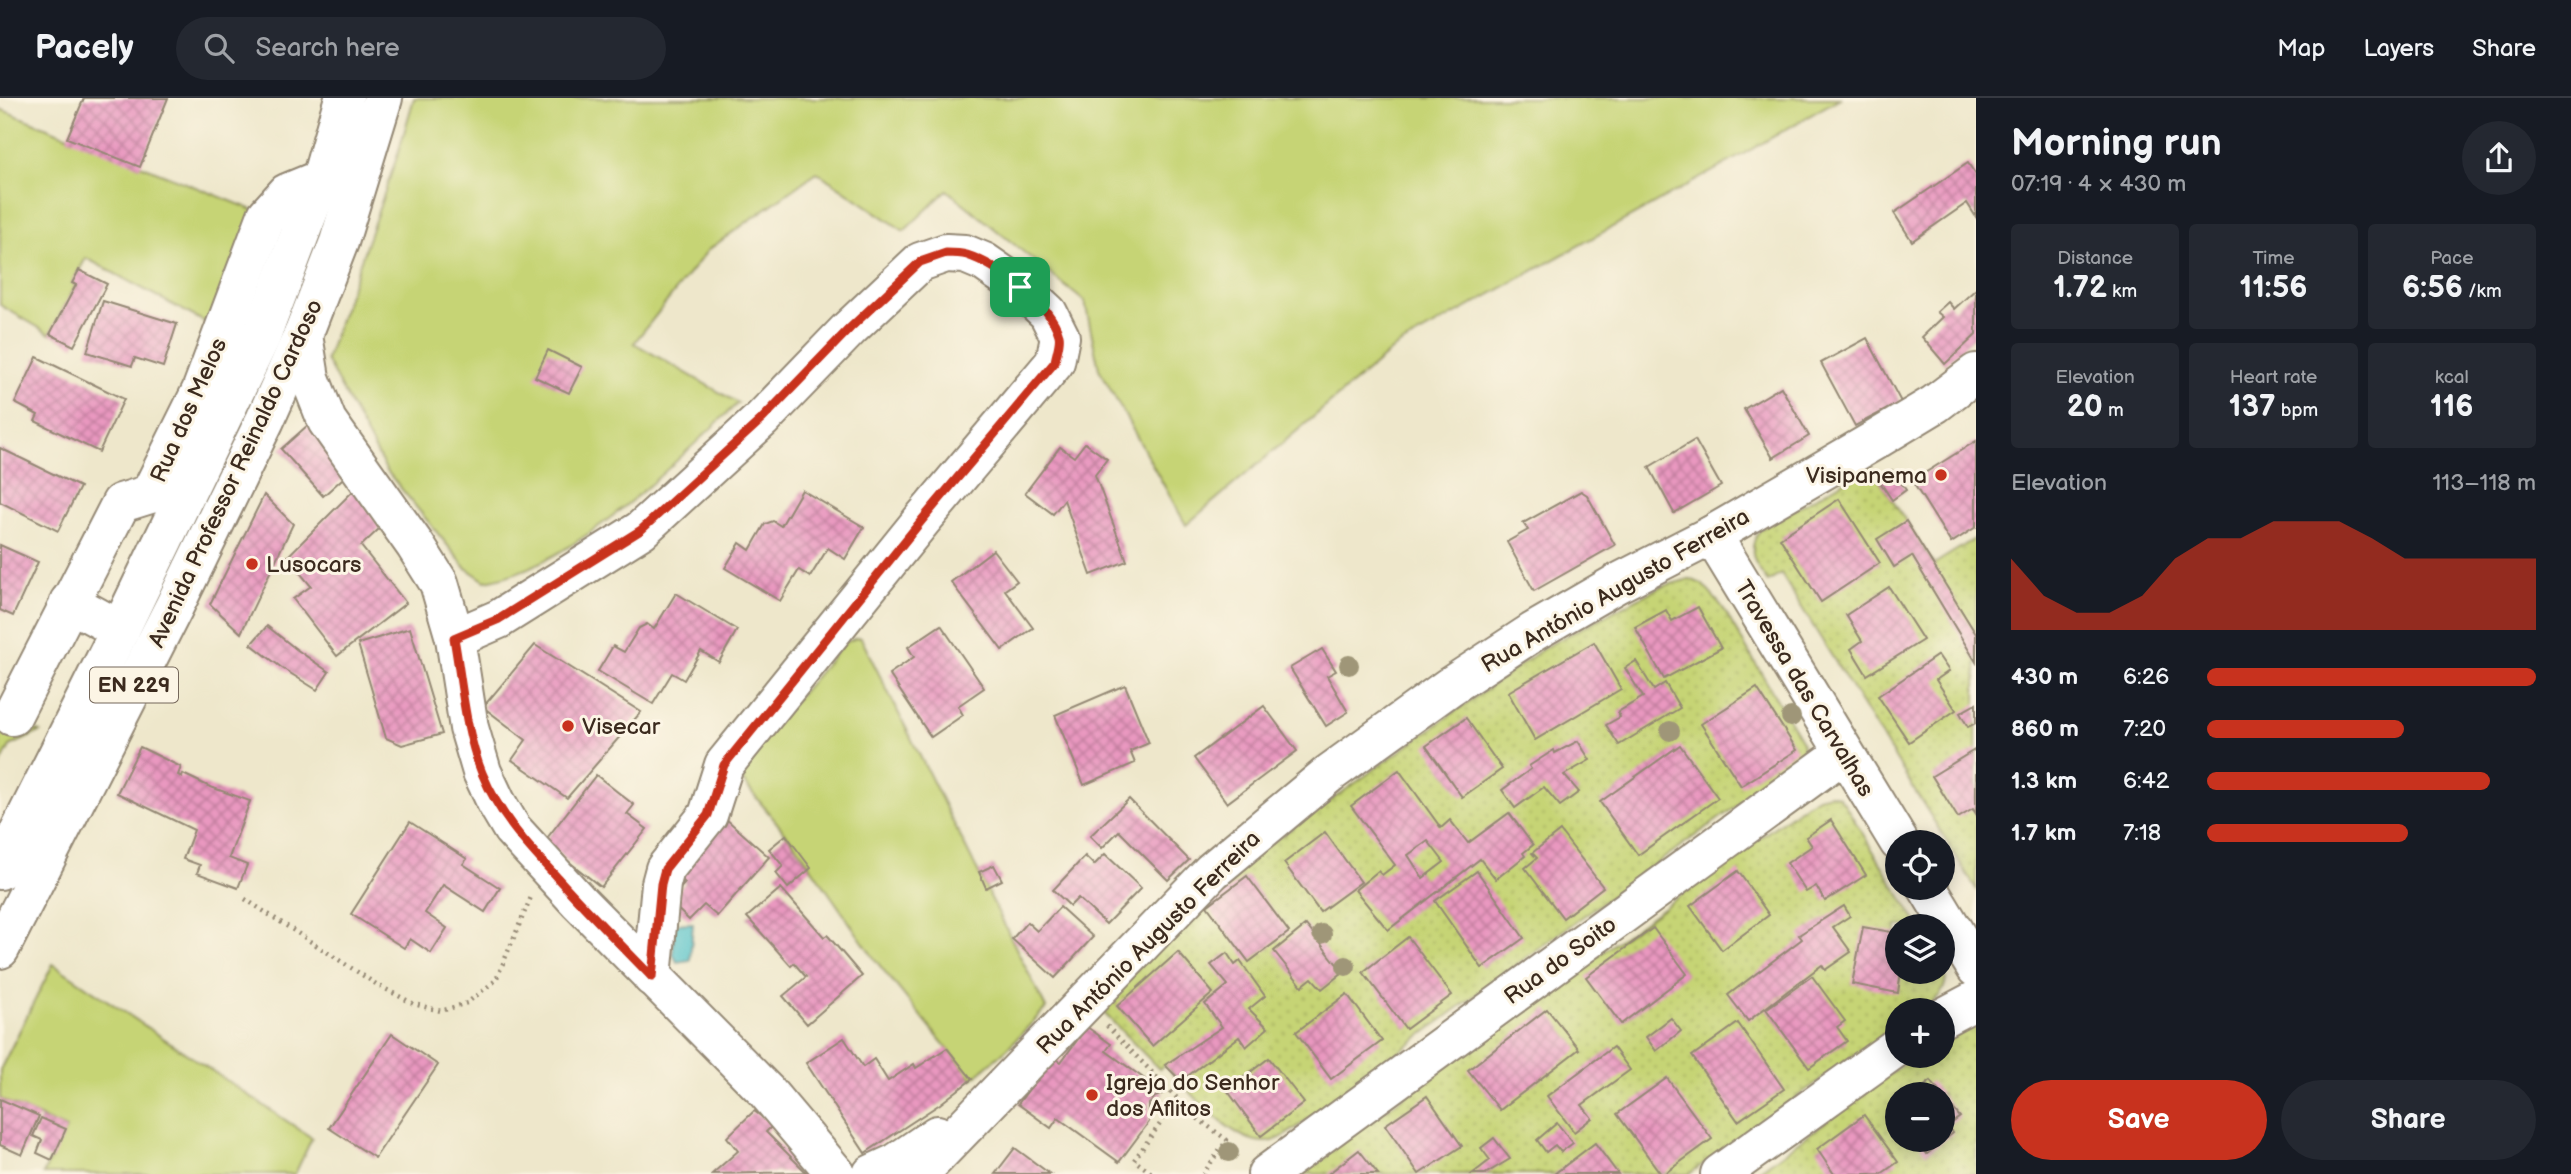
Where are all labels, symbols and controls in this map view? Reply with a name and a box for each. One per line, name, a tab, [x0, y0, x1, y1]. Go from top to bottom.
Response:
search box	[176, 17, 666, 80]
text: Pacely	[35, 28, 134, 68]
icon: search	[200, 29, 238, 67]
text: Search here	[256, 33, 400, 64]
text: Map	[2277, 34, 2325, 63]
text: Layers	[2363, 34, 2434, 63]
text: Share	[2472, 34, 2536, 63]
text: Morning run	[2011, 121, 2222, 166]
button: share	[2462, 121, 2536, 195]
text: 07:19 · 4 × 430 m	[2011, 170, 2186, 198]
text: Distance	[2057, 247, 2133, 270]
text: Time	[2252, 247, 2295, 270]
text: Pace	[2430, 247, 2473, 270]
pin	[990, 257, 1050, 317]
icon: arrive	[1001, 268, 1039, 306]
text: 1.72	[2053, 270, 2107, 306]
text: 11:56	[2240, 270, 2307, 306]
text: 6:56	[2402, 270, 2463, 306]
text: km	[2107, 280, 2137, 303]
text: /km	[2463, 280, 2502, 303]
street label: Avenida Professor Reinaldo Cardoso	[143, 295, 329, 652]
street label: Rua dos Melos	[145, 334, 233, 487]
text: Elevation	[2056, 366, 2135, 389]
text: Heart rate	[2230, 366, 2317, 389]
text: kcal	[2435, 366, 2469, 389]
text: 20	[2067, 389, 2103, 425]
text: 137	[2229, 389, 2276, 425]
text: 116	[2430, 389, 2474, 425]
text: m	[2103, 399, 2124, 422]
text: bpm	[2276, 399, 2318, 422]
place label: Visipanema	[1806, 462, 1927, 490]
marker: Visipanema	[1933, 467, 1949, 483]
text: Elevation	[2011, 469, 2107, 497]
text: 113–118 m	[2432, 469, 2536, 497]
street label: Rua António Augusto Ferreira	[1476, 502, 1755, 679]
place label: Lusocars	[266, 551, 361, 579]
marker: Lusocars	[244, 556, 260, 572]
street label: Travessa das Carvalhas	[1728, 575, 1880, 802]
text: 430 m	[2011, 663, 2078, 691]
text: 6:26	[2123, 663, 2169, 691]
road number: EN 229	[90, 668, 178, 702]
place label: Visecar	[582, 713, 661, 741]
text: 860 m	[2011, 715, 2079, 743]
text: 7:20	[2123, 715, 2166, 743]
marker: Visecar	[560, 718, 576, 734]
text: 1.3 km	[2011, 767, 2077, 795]
text: 6:42	[2123, 767, 2169, 795]
text: 1.7 km	[2011, 819, 2076, 847]
text: 7:18	[2123, 819, 2161, 847]
street label: Rua António Augusto Ferreira	[1031, 825, 1266, 1060]
map controls	[1885, 830, 1955, 1152]
button: locate	[1885, 830, 1955, 900]
street label: Rua do Soito	[1499, 911, 1622, 1011]
button: layers	[1885, 914, 1955, 984]
button: +	[1885, 998, 1955, 1068]
place label: Igreja do Senhor dos Aflitos	[1106, 1069, 1280, 1123]
button: Save	[2011, 1080, 2267, 1160]
button: Share	[2281, 1080, 2536, 1160]
button: −	[1885, 1082, 1955, 1152]
marker: Igreja do Senhor dos Aflitos	[1084, 1087, 1100, 1103]

